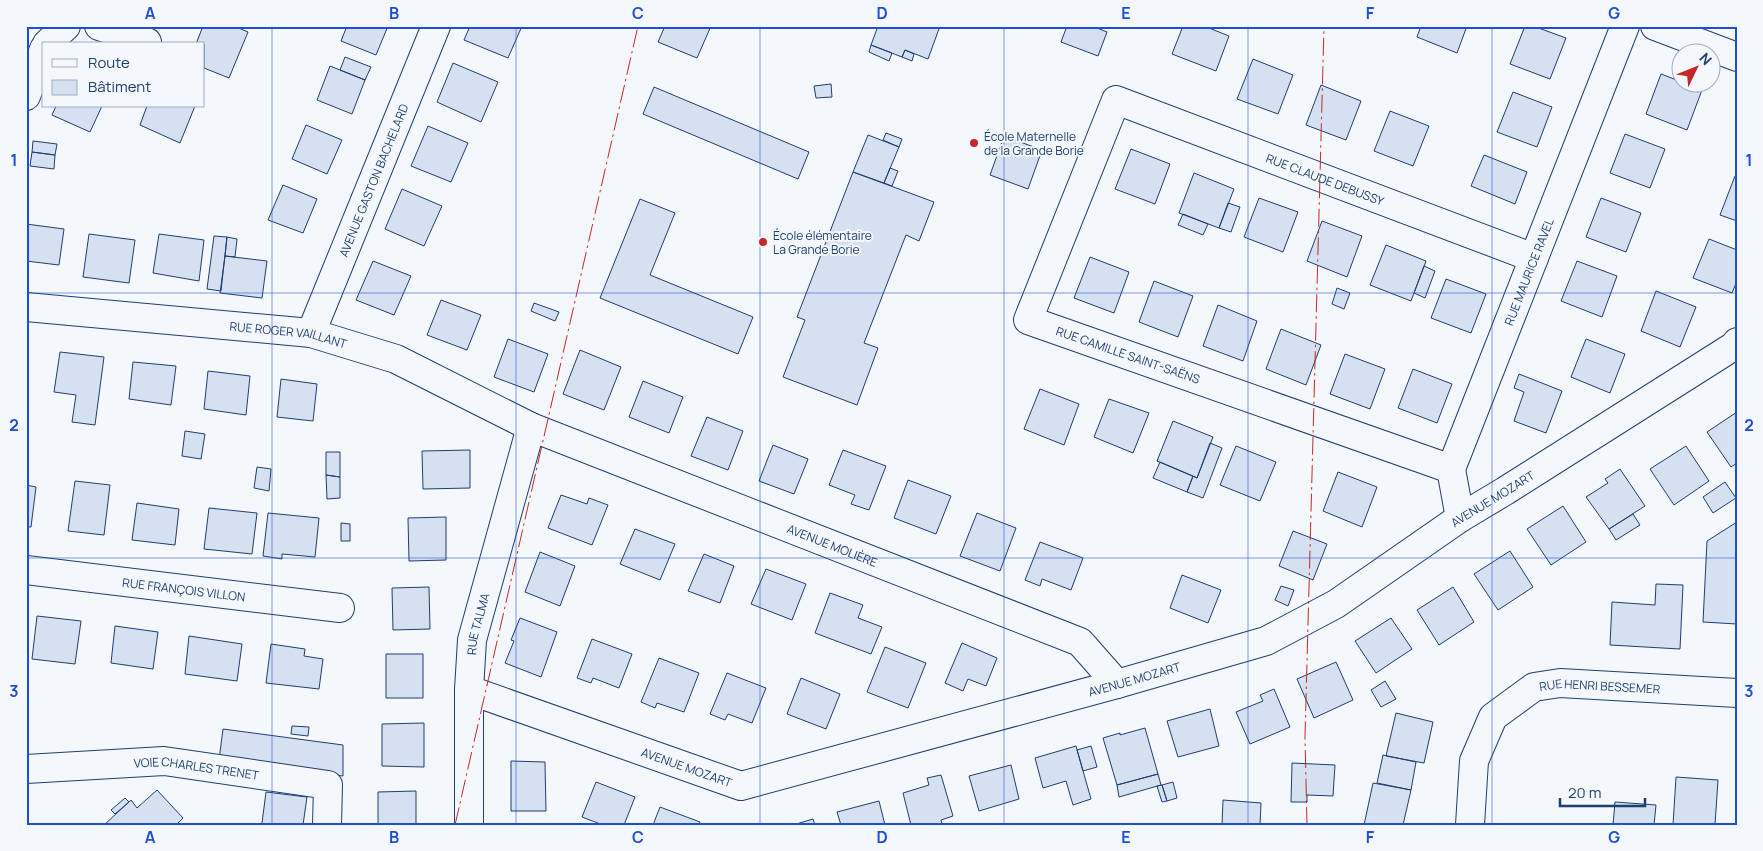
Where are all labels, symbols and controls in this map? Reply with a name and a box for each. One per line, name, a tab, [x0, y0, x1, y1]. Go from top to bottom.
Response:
text: A	[145, 2, 156, 24]
text: B	[389, 2, 399, 24]
text: C	[632, 2, 644, 24]
text: D	[876, 2, 888, 24]
text: E	[1121, 2, 1131, 24]
text: F	[1366, 2, 1375, 24]
text: G	[1608, 2, 1620, 24]
legend	[42, 42, 205, 108]
north arrow	[1670, 42, 1720, 92]
text: N	[1695, 49, 1716, 69]
text: Route	[88, 52, 130, 73]
text: Bâtiment	[88, 76, 151, 97]
street label: AVENUE GASTON BACHELARD	[334, 101, 412, 259]
place label: École Maternelle de la Grande Borie	[984, 128, 1084, 159]
marker: École Maternelle de la Grande Borie	[968, 137, 980, 149]
text: 1	[10, 149, 18, 171]
street label: RUE CLAUDE DEBUSSY	[1264, 149, 1387, 209]
text: 1	[1745, 149, 1753, 171]
street label: RUE MAURICE RAVEL	[1500, 215, 1557, 328]
place label: École élémentaire La Grande Borie	[773, 227, 872, 258]
marker: École élémentaire La Grande Borie	[757, 236, 769, 248]
street label: RUE ROGER VAILLANT	[229, 317, 350, 352]
street label: RUE CAMILLE SAINT-SAËNS	[1054, 322, 1202, 388]
text: 2	[9, 414, 19, 436]
text: 2	[1744, 414, 1754, 436]
street label: AVENUE MOZART	[1447, 466, 1538, 531]
street label: AVENUE MOLIÈRE	[785, 520, 880, 570]
street label: RUE FRANÇOIS VILLON	[121, 573, 246, 605]
street label: RUE TALMA	[463, 590, 493, 655]
street label: AVENUE MOZART	[1086, 657, 1183, 700]
street label: RUE HENRI BESSEMER	[1538, 674, 1661, 697]
text: 3	[9, 680, 19, 702]
text: 3	[1744, 680, 1754, 702]
street label: AVENUE MOZART	[639, 743, 735, 791]
street label: VOIE CHARLES TRENET	[133, 752, 261, 783]
scale bar	[1560, 776, 1646, 808]
text: 20 m	[1568, 782, 1601, 803]
text: A	[145, 826, 156, 848]
text: B	[389, 826, 399, 848]
text: C	[632, 826, 644, 848]
text: D	[876, 826, 888, 848]
text: E	[1121, 826, 1131, 848]
text: F	[1366, 826, 1375, 848]
text: G	[1608, 826, 1620, 848]

